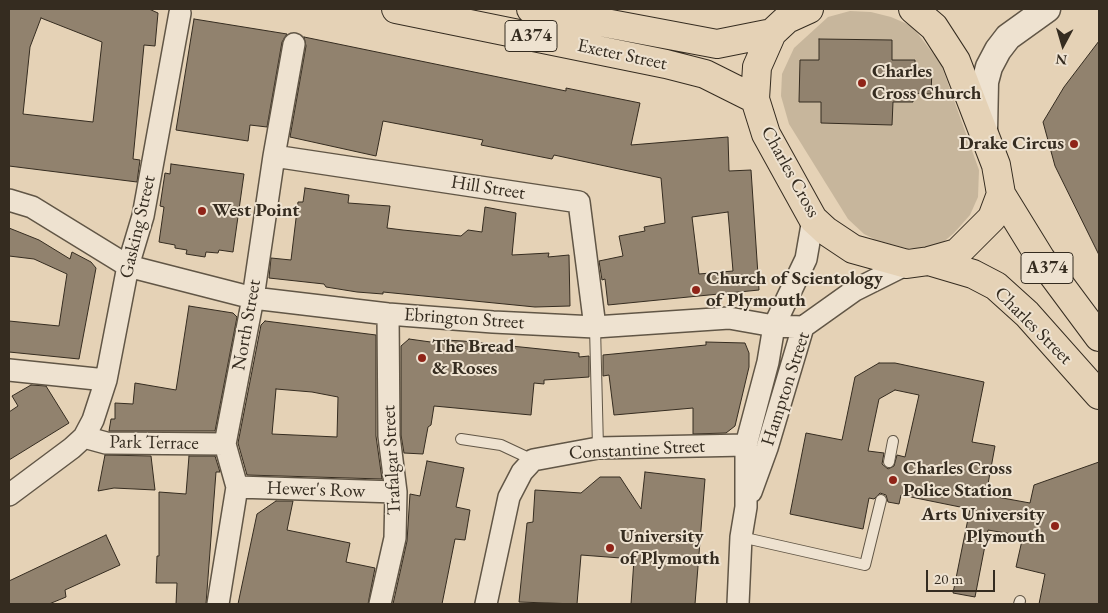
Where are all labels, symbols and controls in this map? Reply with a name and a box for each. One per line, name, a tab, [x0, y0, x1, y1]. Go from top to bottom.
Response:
road number: A374	[505, 20, 557, 52]
north arrow	[1038, 20, 1088, 70]
street label: Exeter Street	[575, 34, 669, 76]
text: N	[1055, 50, 1068, 69]
place label: Charles Cross Church	[872, 61, 981, 105]
marker: Charles Cross Church	[856, 77, 868, 89]
street label: Charles Cross	[756, 122, 824, 222]
place label: Drake Circus	[959, 133, 1064, 155]
marker: Drake Circus	[1068, 138, 1080, 150]
street label: Hill Street	[449, 171, 527, 205]
street label: Gasking Street	[115, 173, 161, 281]
place label: West Point	[212, 200, 299, 222]
marker: West Point	[196, 205, 208, 217]
road number: A374	[1021, 252, 1073, 284]
place label: Church of Scientology of Plymouth	[706, 268, 883, 312]
street label: North Street	[228, 278, 266, 372]
street label: Charles Street	[989, 282, 1077, 370]
marker: Church of Scientology of Plymouth	[690, 284, 702, 296]
street label: Ebrington Street	[403, 303, 525, 335]
street label: Hampton Street	[757, 329, 815, 449]
place label: The Bread & Roses	[432, 336, 515, 380]
marker: The Bread & Roses	[416, 352, 428, 364]
street label: Trafalgar Street	[378, 404, 406, 516]
street label: Park Terrace	[109, 431, 199, 455]
street label: Constantine Street	[568, 435, 706, 465]
place label: Charles Cross Police Station	[903, 458, 1012, 502]
marker: Charles Cross Police Station	[887, 474, 899, 486]
street label: Hewer's Row	[266, 477, 366, 503]
place label: Arts University Plymouth	[921, 504, 1045, 548]
marker: Arts University Plymouth	[1049, 520, 1061, 532]
place label: University of Plymouth	[620, 526, 720, 570]
marker: University of Plymouth	[604, 542, 616, 554]
scale bar	[928, 560, 997, 592]
text: 20 m	[934, 569, 963, 588]

